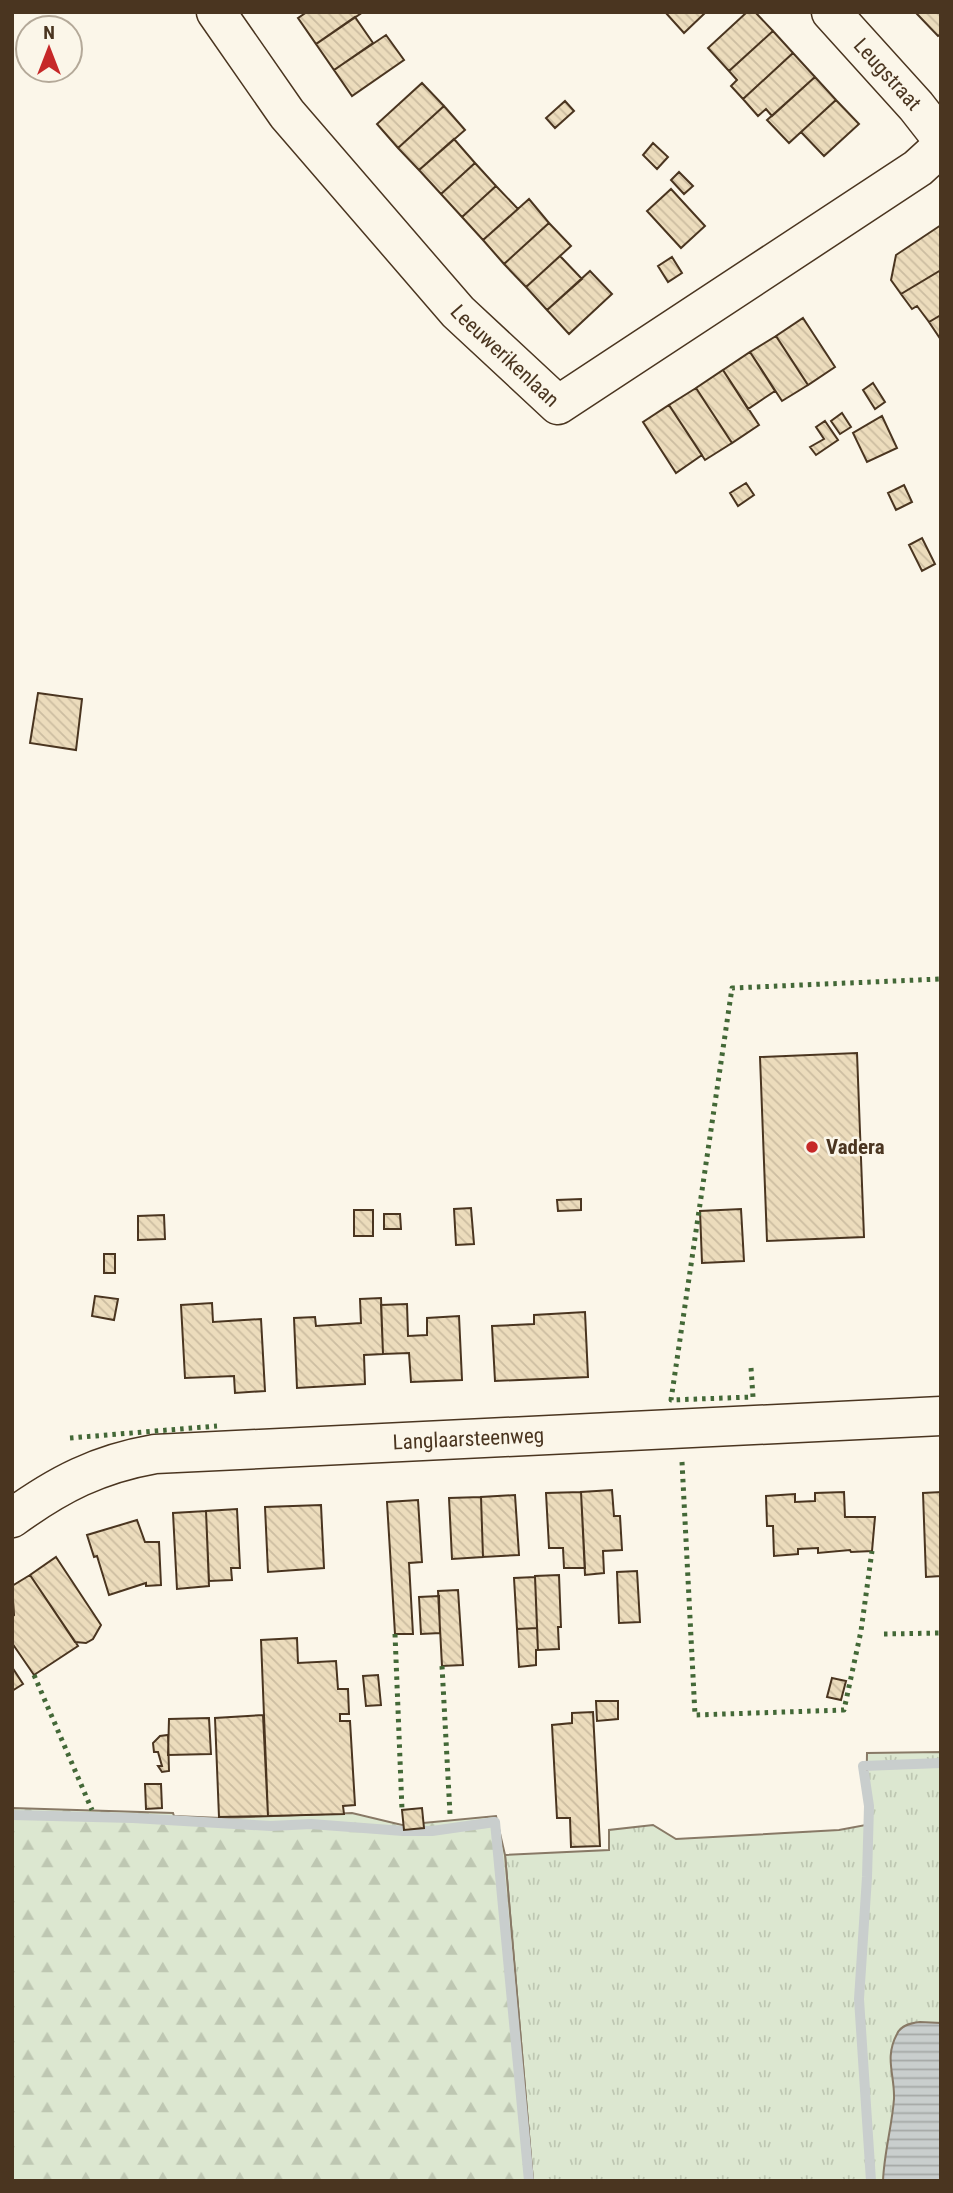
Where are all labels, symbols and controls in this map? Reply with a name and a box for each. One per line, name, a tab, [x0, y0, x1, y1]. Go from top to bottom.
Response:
north arrow	[14, 14, 84, 84]
text: N	[43, 21, 55, 44]
street label: Leugstraat	[849, 33, 926, 115]
street label: Leeuwerikenlaan	[445, 300, 564, 412]
place label: Vadera	[826, 1135, 885, 1159]
marker: Vadera	[804, 1139, 820, 1155]
street label: Langlaarsteenweg	[392, 1423, 545, 1454]

